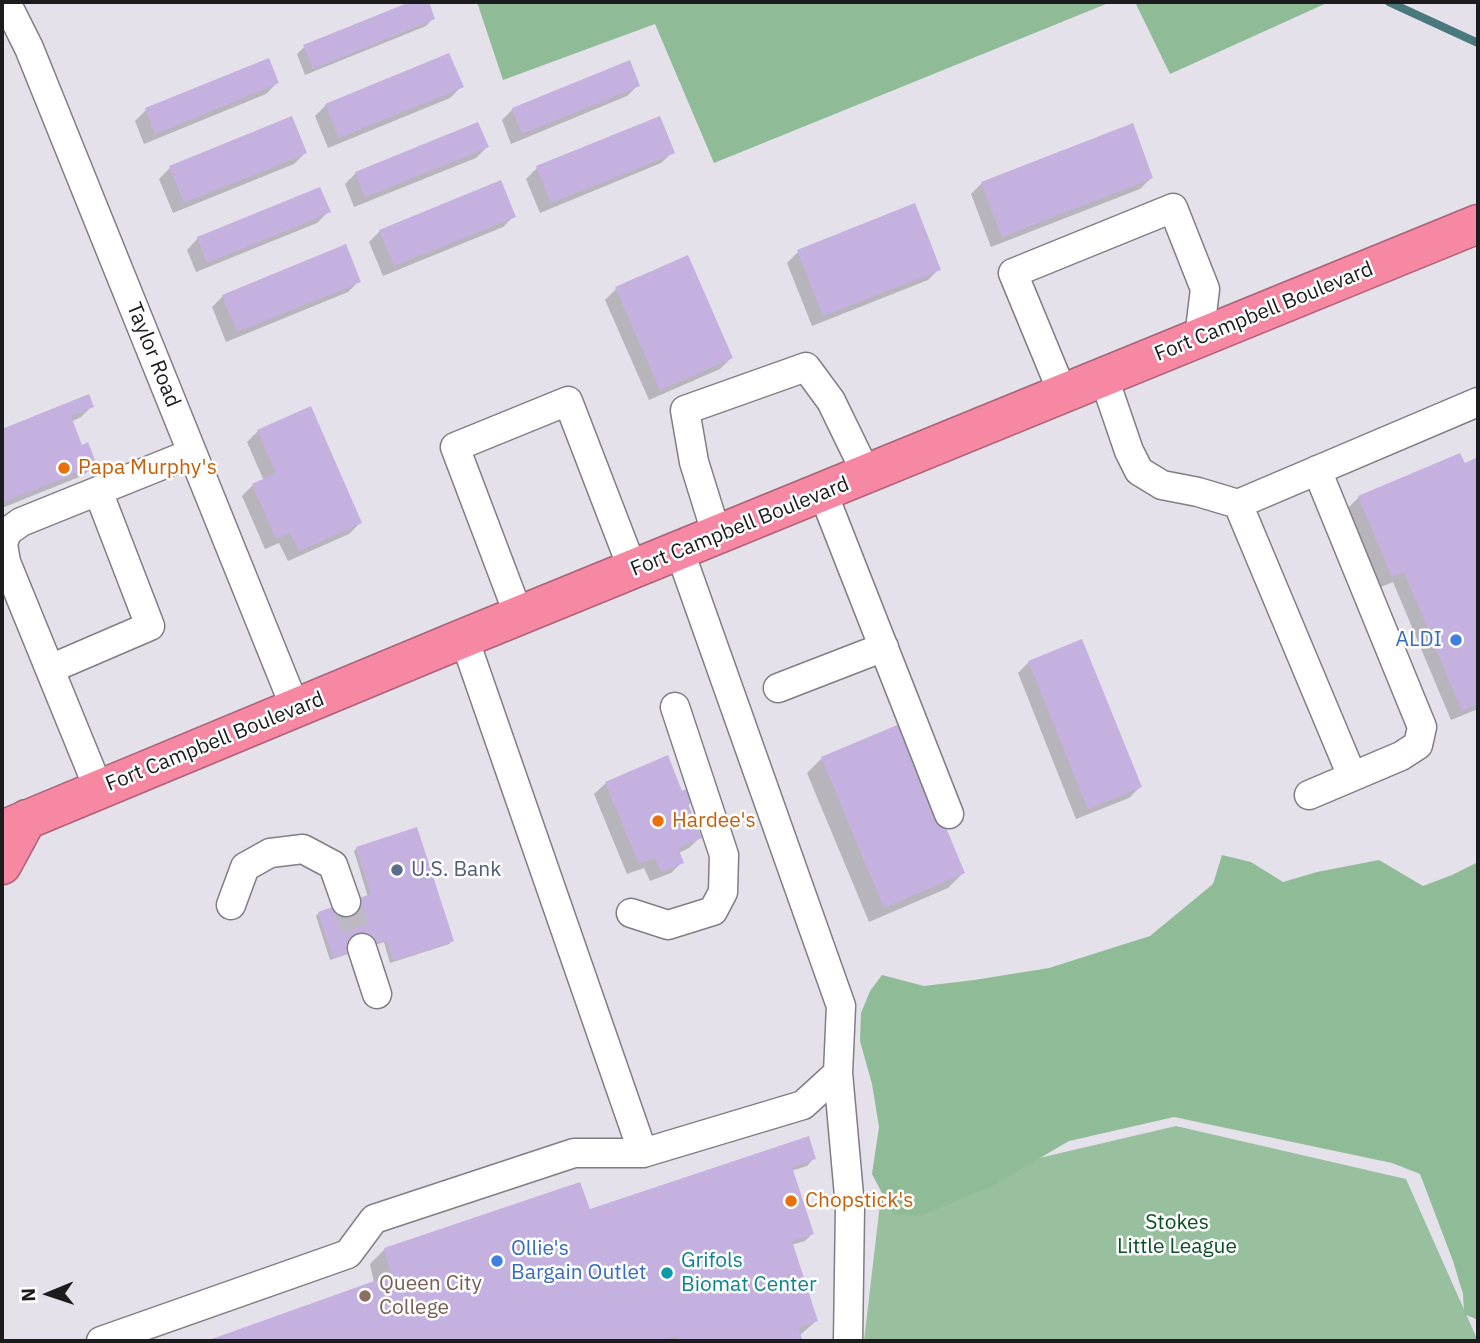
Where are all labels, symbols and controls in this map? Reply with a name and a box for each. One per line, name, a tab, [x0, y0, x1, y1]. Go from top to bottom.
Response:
street label: Fort Campbell Boulevard	[1151, 257, 1377, 367]
street label: Taylor Road	[121, 299, 185, 411]
place label: Papa Murphy's	[78, 455, 217, 481]
marker: Papa Murphy's	[56, 460, 72, 476]
street label: Fort Campbell Boulevard	[627, 472, 853, 582]
place label: ALDI	[1396, 627, 1442, 653]
marker: ALDI	[1448, 632, 1464, 648]
street label: Fort Campbell Boulevard	[102, 687, 328, 797]
place label: Hardee's	[672, 808, 756, 834]
marker: Hardee's	[650, 813, 666, 829]
place label: U.S. Bank	[411, 857, 501, 883]
marker: U.S. Bank	[389, 862, 405, 878]
place label: Chopstick's	[805, 1188, 914, 1214]
marker: Chopstick's	[783, 1193, 799, 1209]
park label: Stokes Little League	[1117, 1210, 1237, 1260]
place label: Ollie's Bargain Outlet	[511, 1236, 646, 1286]
place label: Grifols Biomat Center	[681, 1248, 817, 1298]
marker: Ollie's Bargain Outlet	[489, 1253, 505, 1269]
north arrow	[14, 1259, 84, 1329]
marker: Grifols Biomat Center	[659, 1265, 675, 1281]
place label: Queen City College	[379, 1271, 482, 1321]
text: N	[16, 1287, 40, 1302]
marker: Queen City College	[357, 1288, 373, 1304]

